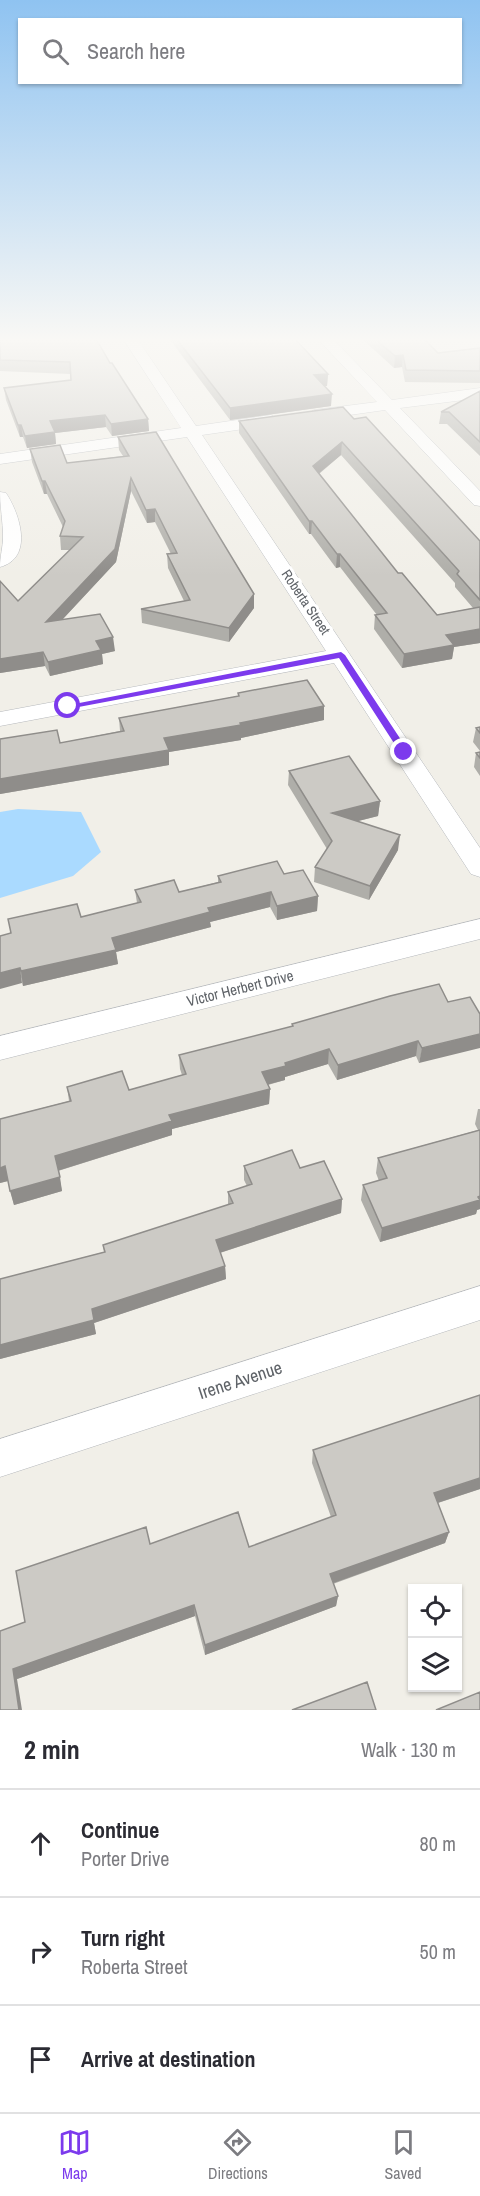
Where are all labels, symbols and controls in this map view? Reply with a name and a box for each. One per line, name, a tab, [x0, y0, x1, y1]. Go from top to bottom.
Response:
search box	[18, 18, 462, 84]
icon: search	[39, 35, 72, 68]
text: Search here	[87, 36, 185, 66]
street label: Roberta Street	[278, 566, 334, 638]
route start	[54, 692, 80, 718]
route end	[390, 738, 416, 764]
street label: Victor Herbert Drive	[185, 965, 296, 1011]
street label: Irene Avenue	[195, 1355, 285, 1405]
map controls	[408, 1584, 462, 1692]
button: locate	[408, 1584, 462, 1638]
button: layers	[408, 1638, 462, 1692]
text: 2 min	[24, 1732, 80, 1767]
text: Walk · 130 m	[361, 1736, 456, 1763]
text: Continue	[81, 1815, 159, 1845]
icon: ahead	[24, 1827, 57, 1860]
text: 80 m	[420, 1830, 456, 1857]
text: Porter Drive	[81, 1845, 169, 1872]
text: Turn right	[81, 1923, 165, 1953]
icon: right	[24, 1935, 57, 1968]
text: 50 m	[420, 1938, 456, 1965]
text: Roberta Street	[81, 1953, 188, 1980]
icon: arrive	[24, 2043, 57, 2076]
text: Arrive at destination	[81, 2044, 255, 2074]
tab: Map	[58, 2126, 91, 2184]
tab: Directions	[208, 2126, 268, 2184]
tab: Saved	[384, 2126, 422, 2184]

